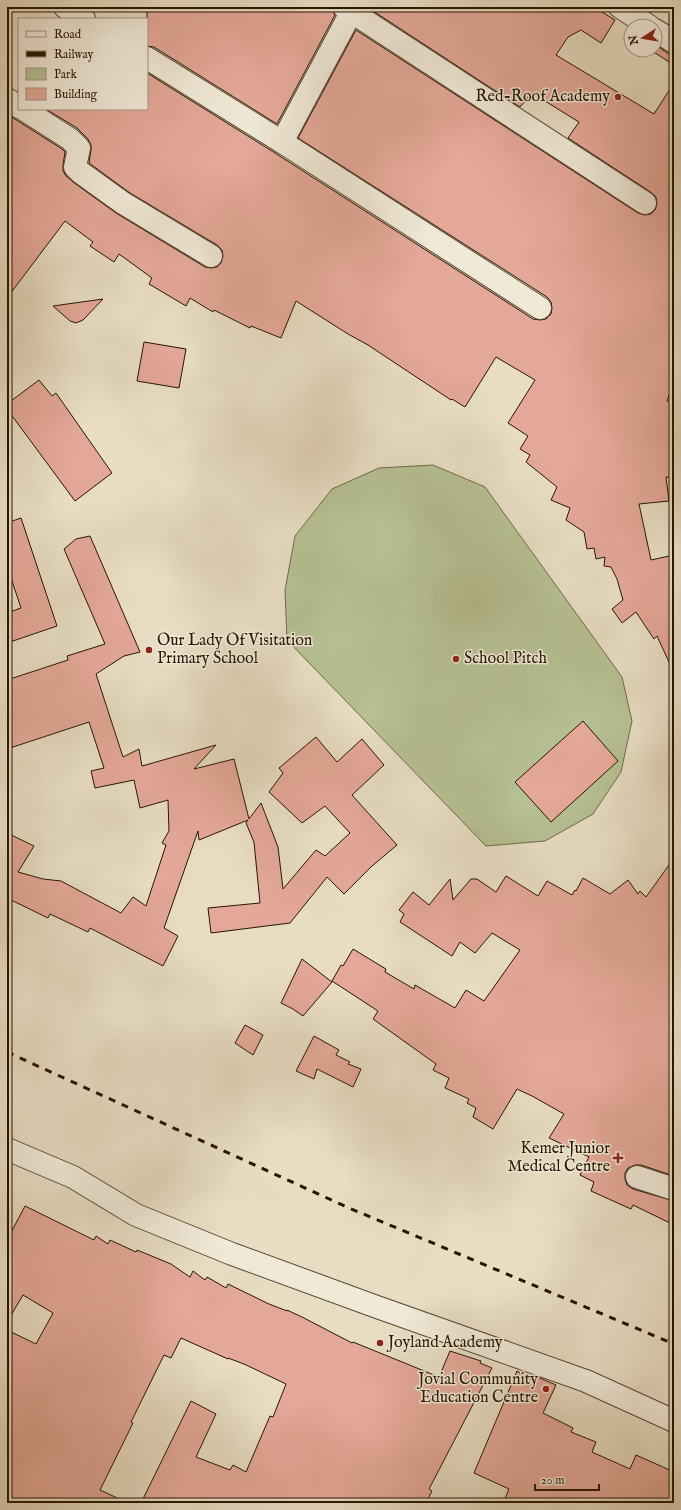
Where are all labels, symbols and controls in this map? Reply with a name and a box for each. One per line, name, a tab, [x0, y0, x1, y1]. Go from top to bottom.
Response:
legend	[18, 18, 148, 110]
north arrow	[623, 18, 663, 58]
text: Road	[54, 27, 82, 42]
text: N	[626, 33, 642, 47]
text: Railway	[54, 47, 93, 62]
text: Park	[54, 67, 77, 82]
text: Building	[54, 87, 98, 102]
place label: Red-Roof Academy	[475, 87, 610, 107]
marker: Red-Roof Academy	[613, 92, 623, 102]
place label: Our Lady Of Visitation Primary School	[157, 631, 313, 669]
marker: Our Lady Of Visitation Primary School	[144, 645, 154, 655]
place label: School Pitch	[464, 649, 547, 669]
marker: School Pitch	[451, 654, 461, 664]
place label: Kemer Junior Medical Centre	[507, 1139, 610, 1177]
marker: Kemer Junior Medical Centre	[613, 1153, 623, 1163]
place label: Joyland Academy	[386, 1333, 503, 1353]
marker: Joyland Academy	[375, 1338, 385, 1348]
place label: Jovial Community Education Centre	[416, 1370, 538, 1408]
marker: Jovial Community Education Centre	[541, 1384, 551, 1394]
scale bar	[535, 1466, 599, 1492]
text: 20 m	[541, 1473, 564, 1488]

